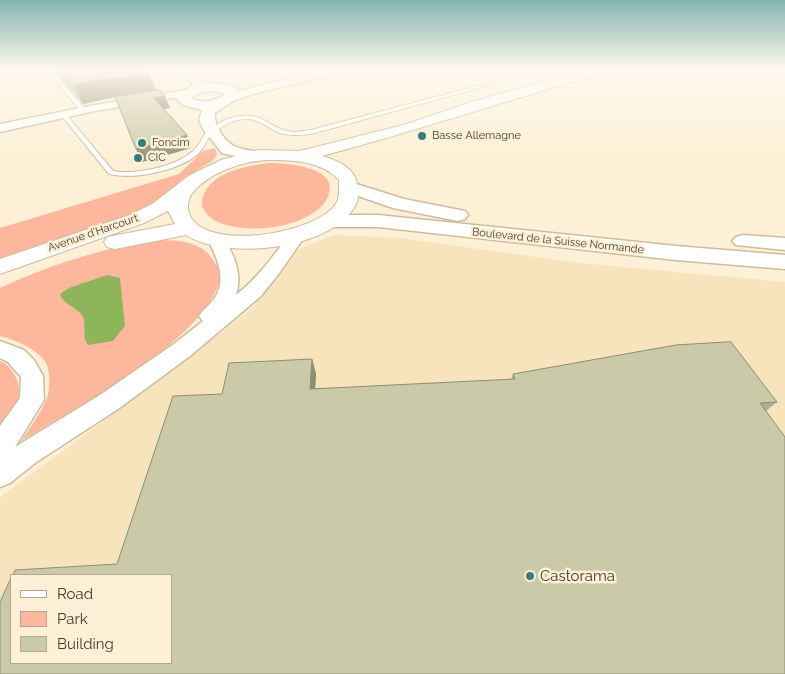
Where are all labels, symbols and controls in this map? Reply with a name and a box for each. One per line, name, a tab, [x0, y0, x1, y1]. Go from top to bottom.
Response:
place label: Basse Allemagne	[432, 129, 521, 143]
marker: Basse Allemagne	[416, 130, 428, 142]
place label: Foncim	[152, 136, 190, 150]
marker: Foncim	[136, 137, 148, 149]
place label: CIC	[148, 151, 166, 165]
marker: CIC	[132, 152, 144, 164]
street label: Avenue d'Harcourt	[46, 211, 140, 255]
street label: Boulevard de la Suisse Normande	[471, 225, 645, 257]
place label: Castorama	[540, 567, 615, 585]
marker: Castorama	[524, 570, 536, 582]
legend	[10, 574, 172, 664]
text: Road	[57, 585, 93, 603]
text: Park	[57, 610, 88, 628]
text: Building	[57, 635, 114, 653]

